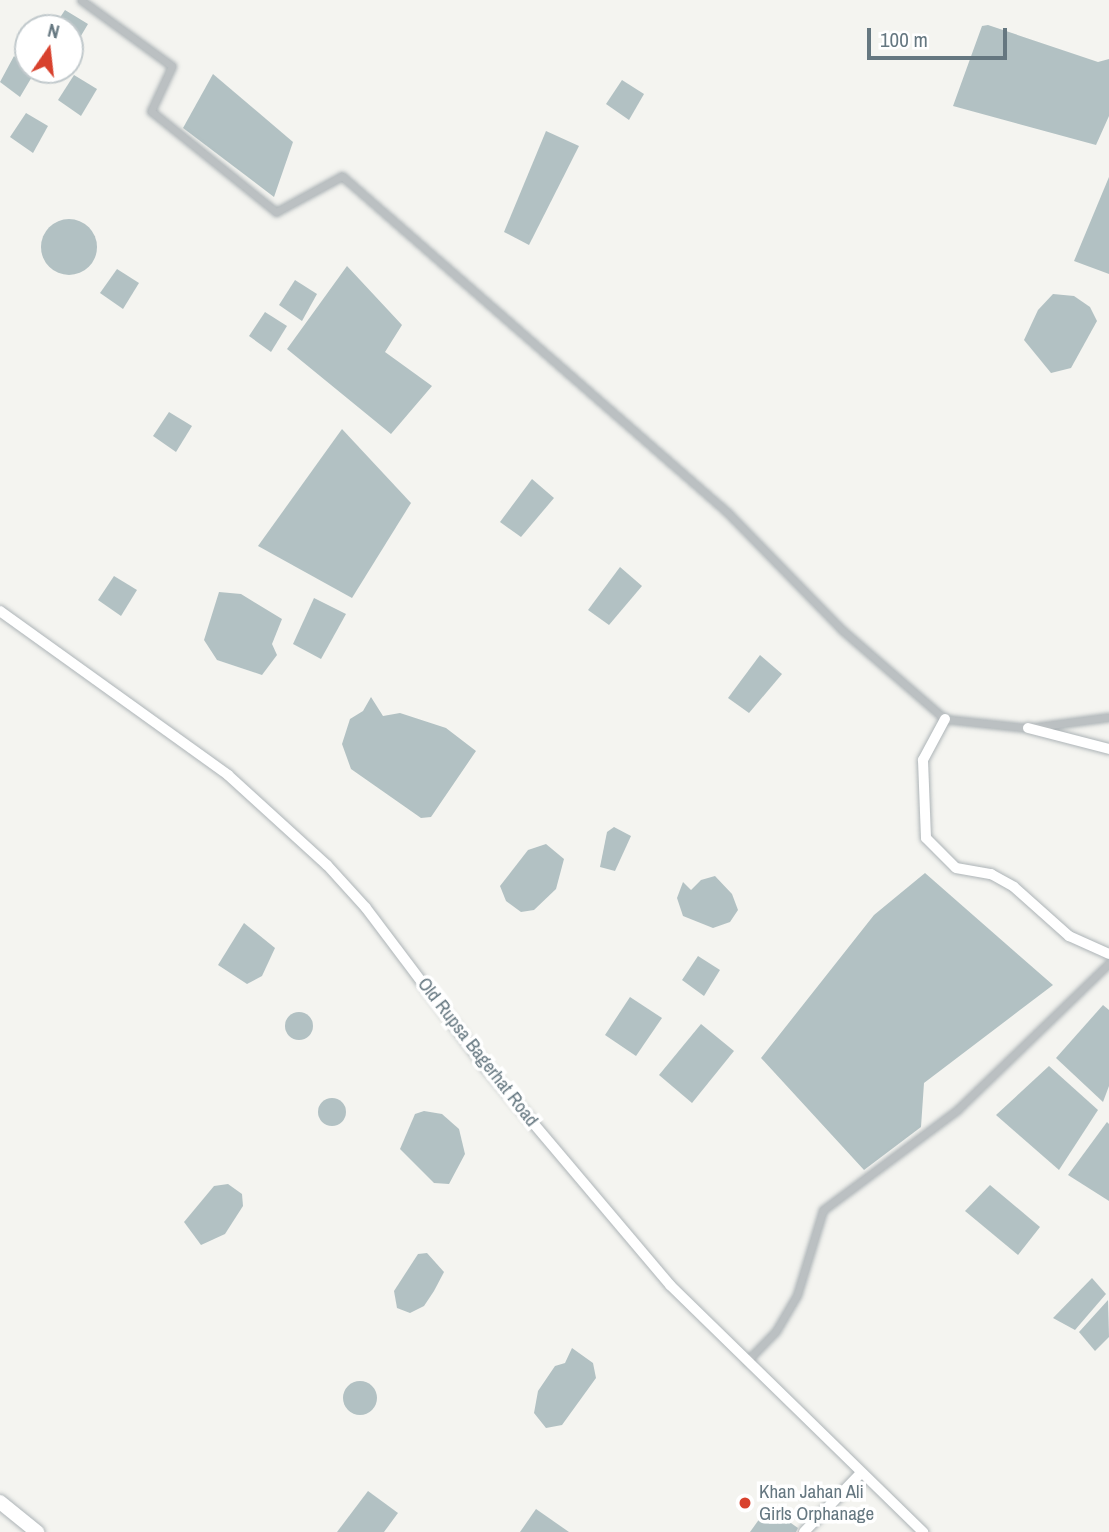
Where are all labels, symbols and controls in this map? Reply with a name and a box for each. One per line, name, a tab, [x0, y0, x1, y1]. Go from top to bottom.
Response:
north arrow	[14, 14, 84, 84]
scale bar	[871, 14, 1011, 58]
text: N	[45, 17, 62, 45]
text: 100 m	[880, 25, 928, 54]
street label: Old Rupsa Bagerhat Road	[413, 973, 543, 1131]
place label: Khan Jahan Ali Girls Orphanage	[759, 1481, 874, 1525]
marker: Khan Jahan Ali Girls Orphanage	[737, 1495, 753, 1511]

